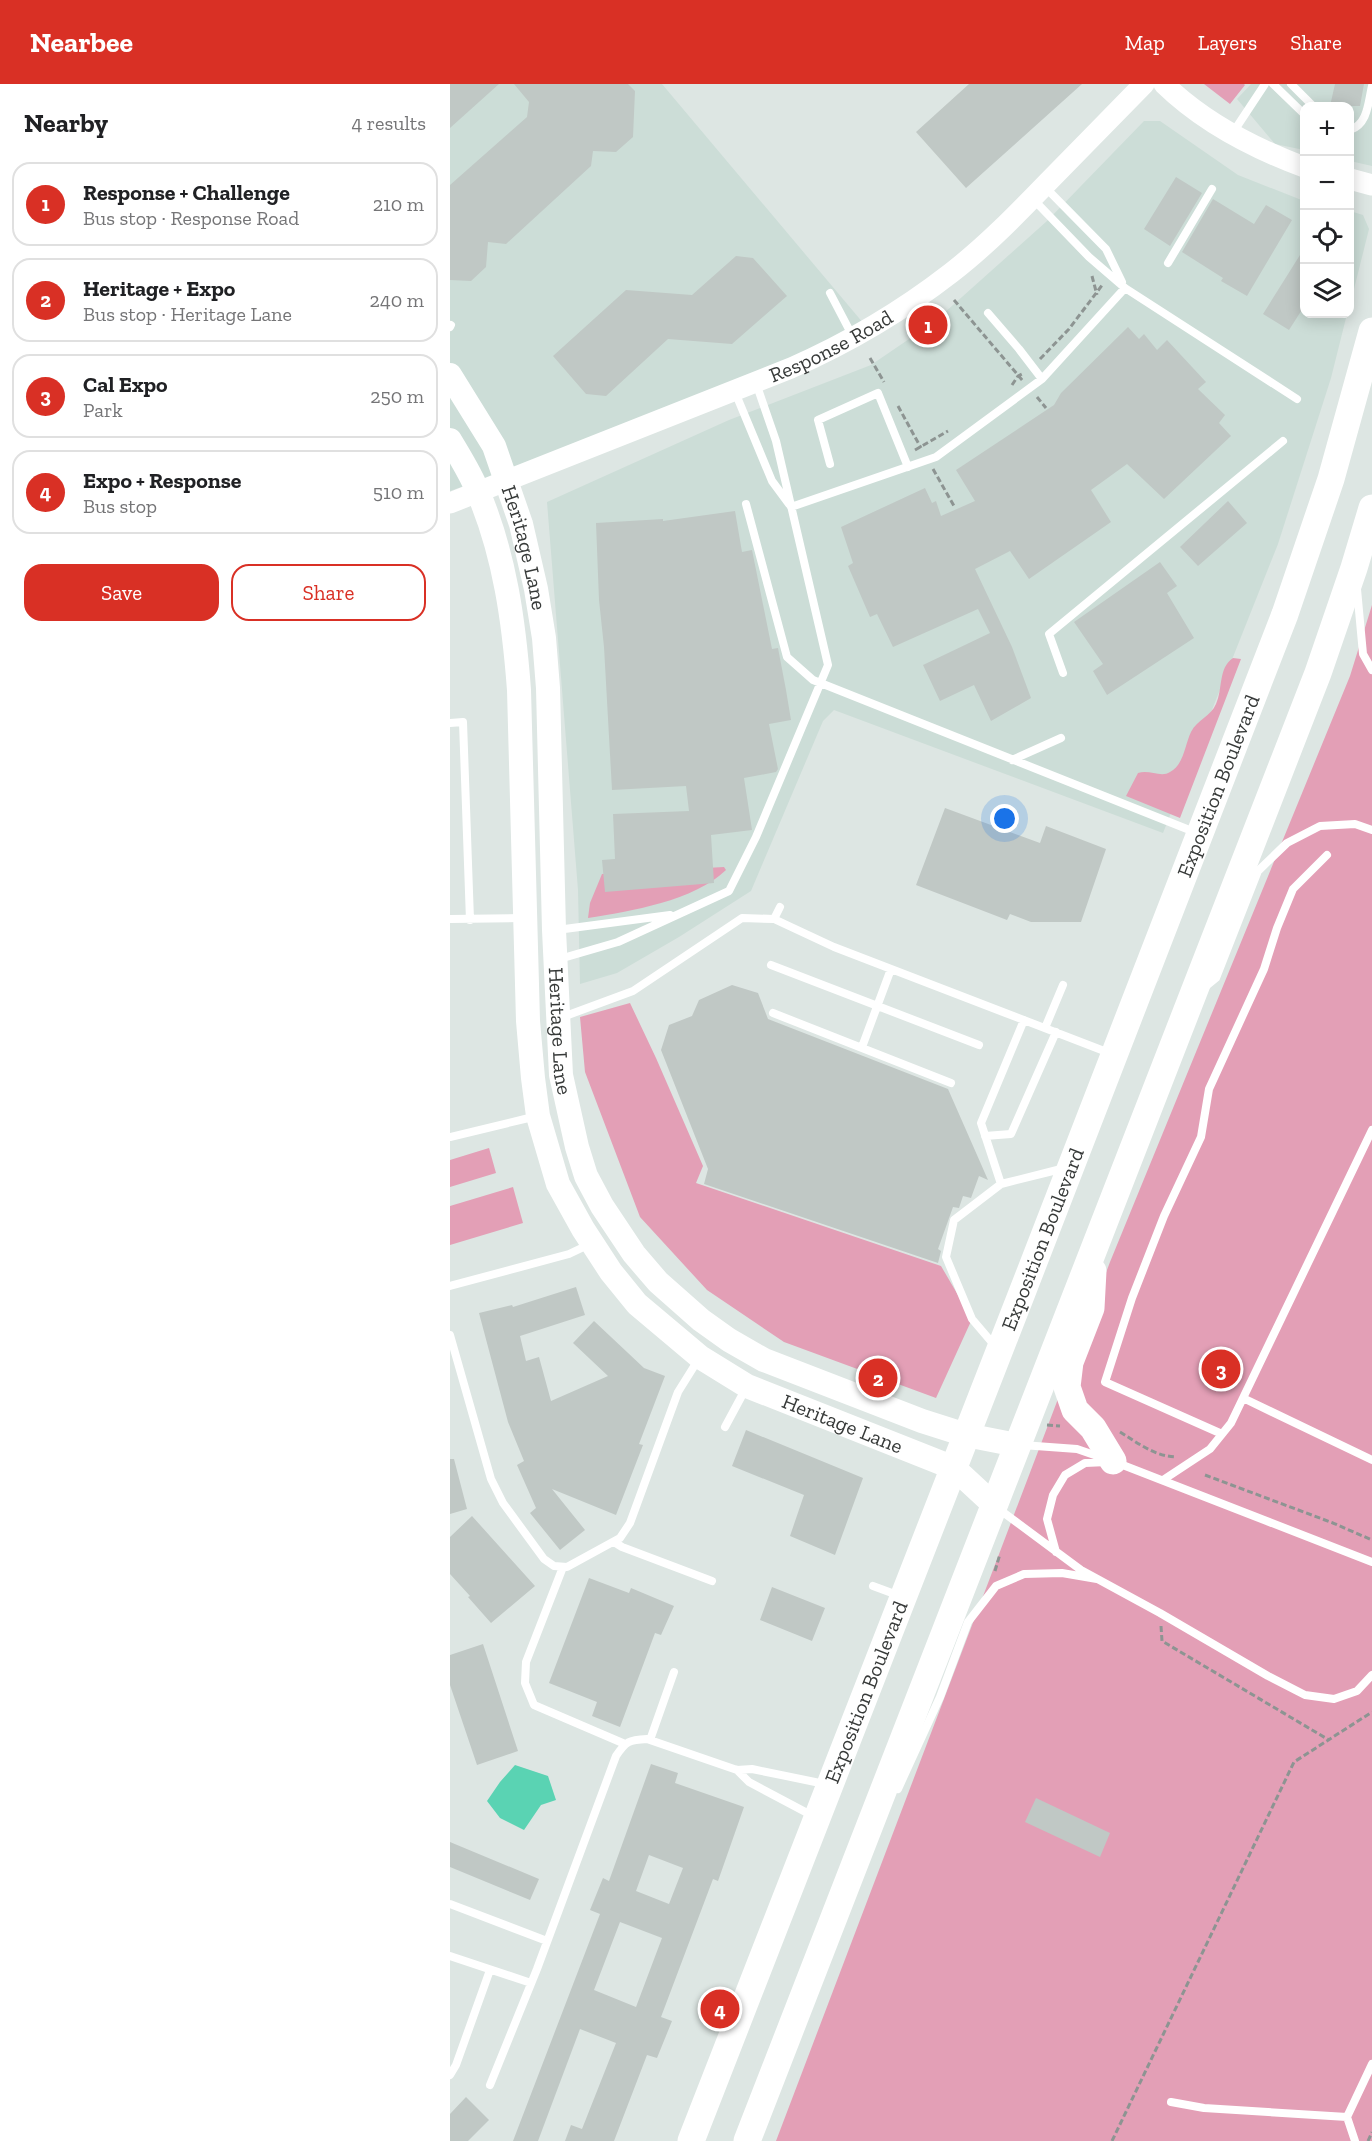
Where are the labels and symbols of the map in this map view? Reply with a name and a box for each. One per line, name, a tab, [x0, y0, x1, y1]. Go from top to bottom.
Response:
pin: 1	[908, 302, 948, 348]
street label: Response Road	[765, 304, 897, 387]
street label: Heritage Lane	[497, 482, 552, 612]
street label: Exposition Boulevard	[1171, 691, 1265, 881]
your location	[990, 804, 1019, 833]
street label: Heritage Lane	[544, 967, 578, 1097]
street label: Exposition Boulevard	[996, 1144, 1089, 1334]
pin: 3	[1202, 1346, 1240, 1392]
pin: 2	[858, 1356, 898, 1400]
street label: Heritage Lane	[779, 1388, 907, 1458]
street label: Exposition Boulevard	[819, 1597, 913, 1786]
pin: 4	[700, 1986, 740, 2032]

